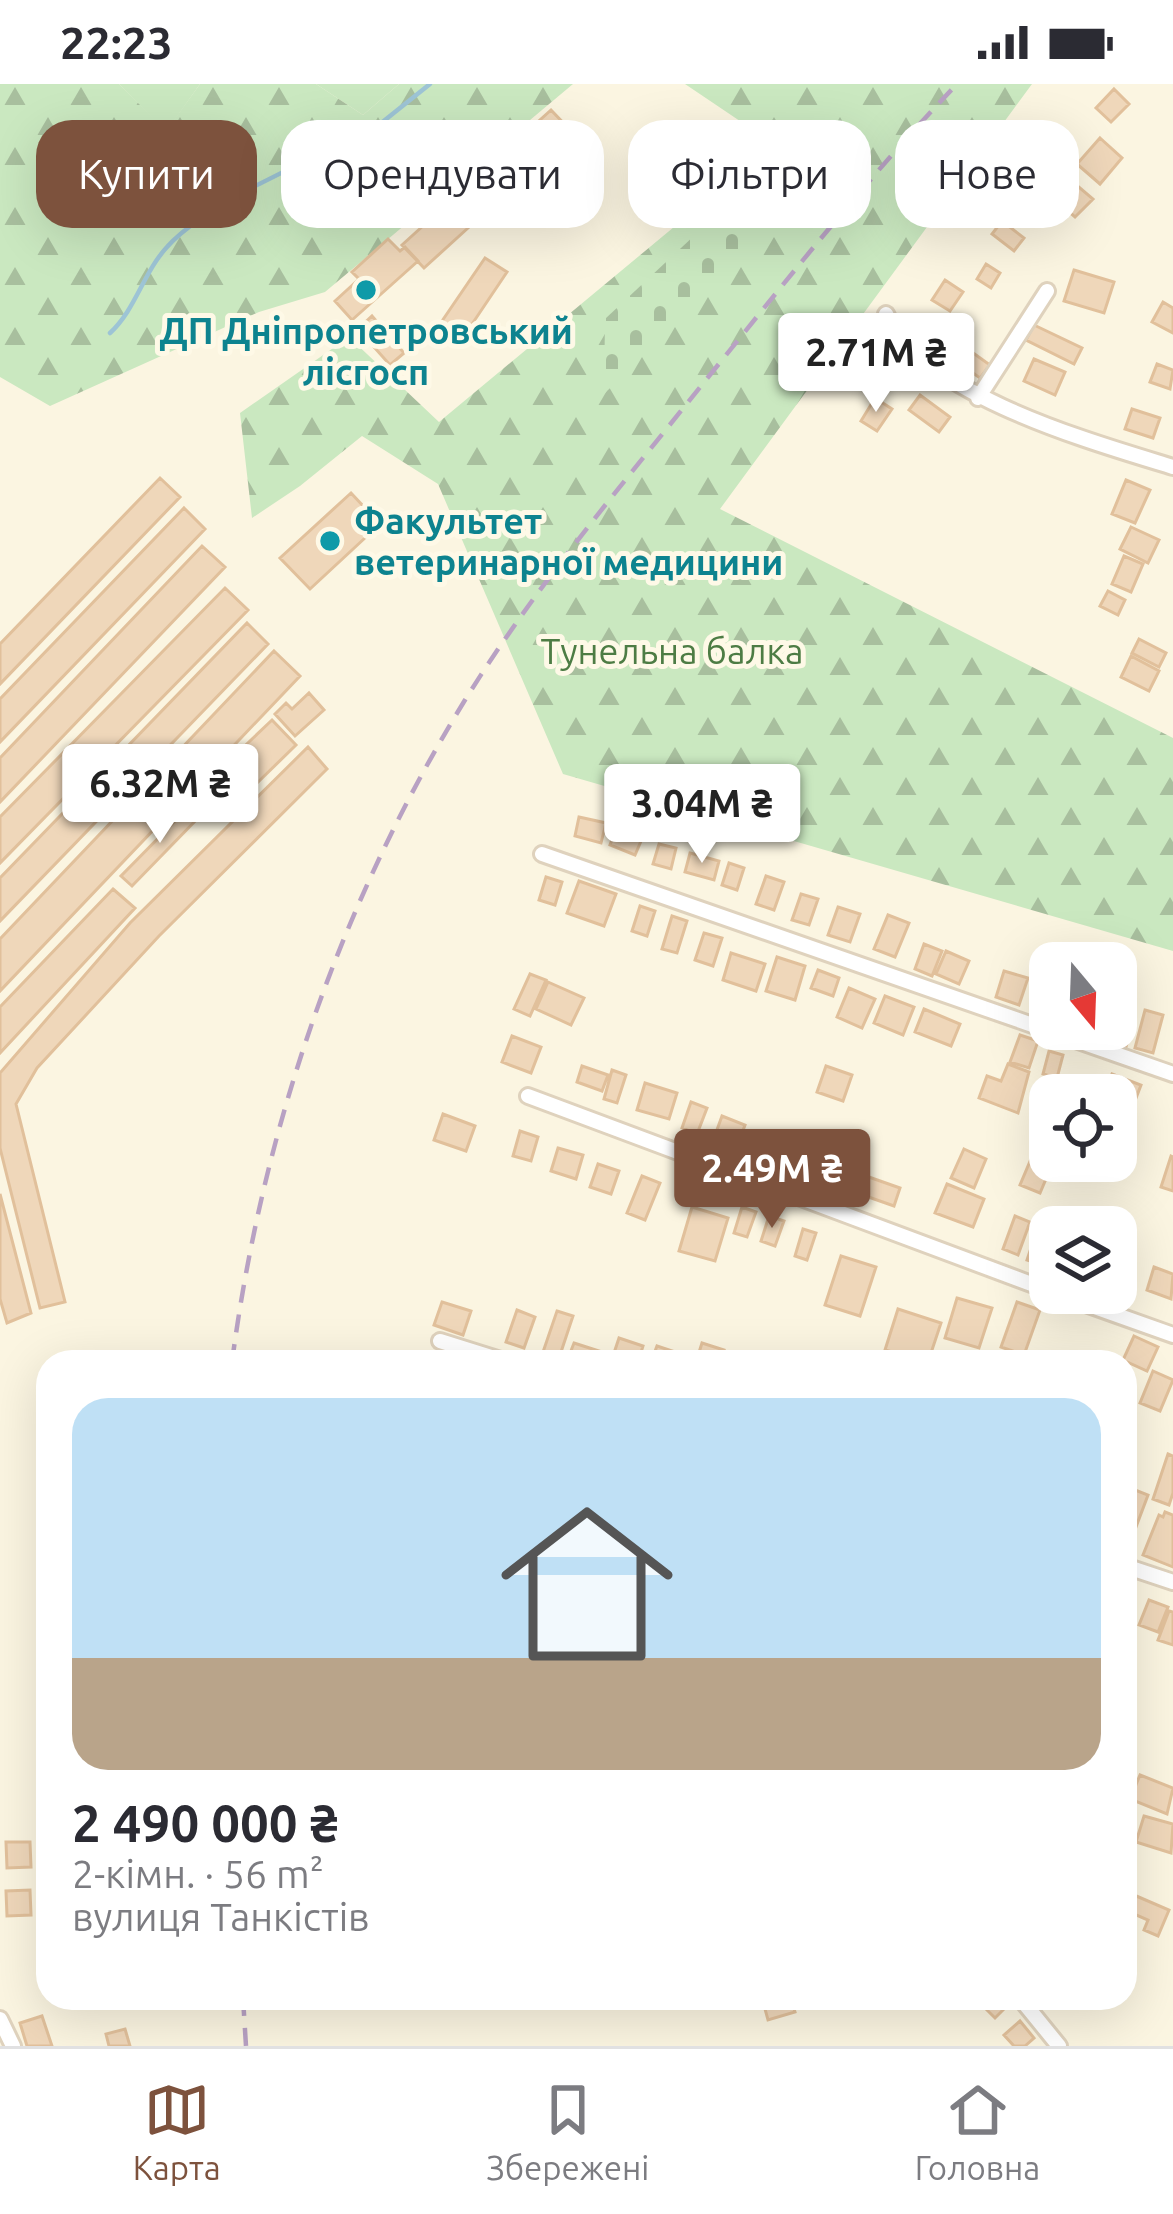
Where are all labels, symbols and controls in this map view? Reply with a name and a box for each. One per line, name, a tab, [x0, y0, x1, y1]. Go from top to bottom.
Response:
text: 22:23	[60, 17, 173, 68]
chip: Купити	[36, 120, 257, 228]
chip: Орендувати	[281, 120, 604, 228]
chip: Фільтри	[628, 120, 871, 228]
chip: Нове	[895, 120, 1079, 228]
marker: ДП Дніпропетровський лісгосп	[353, 277, 379, 303]
place label: ДП Дніпропетровський лісгосп	[159, 310, 573, 392]
pin: 2.71M ₴	[765, 313, 987, 415]
text: 2.71M ₴	[805, 330, 947, 373]
place label: Факультет ветеринарної медицини	[354, 500, 783, 582]
marker: Факультет ветеринарної медицини	[317, 528, 343, 554]
park label: Тунельна балка	[540, 630, 804, 671]
pin: 6.32M ₴	[49, 744, 271, 846]
text: 6.32M ₴	[89, 761, 231, 804]
pin: 3.04M ₴	[591, 764, 813, 866]
text: 3.04M ₴	[631, 781, 773, 824]
north arrow	[1029, 942, 1137, 1050]
map controls	[1029, 942, 1137, 1314]
button: locate	[1029, 1074, 1137, 1182]
pin: 2.49M ₴	[661, 1129, 883, 1231]
text: 2.49M ₴	[701, 1146, 843, 1189]
button: layers	[1029, 1206, 1137, 1314]
icon: home	[479, 1476, 695, 1692]
text: 2 490 000 ₴	[72, 1794, 338, 1852]
text: 2-кімн. · 56 m²	[72, 1852, 324, 1895]
text: вулиця Танкістів	[72, 1895, 370, 1938]
tab: Карта	[133, 2077, 221, 2186]
tab: Збережені	[486, 2077, 649, 2186]
tab: Головна	[915, 2077, 1040, 2186]

